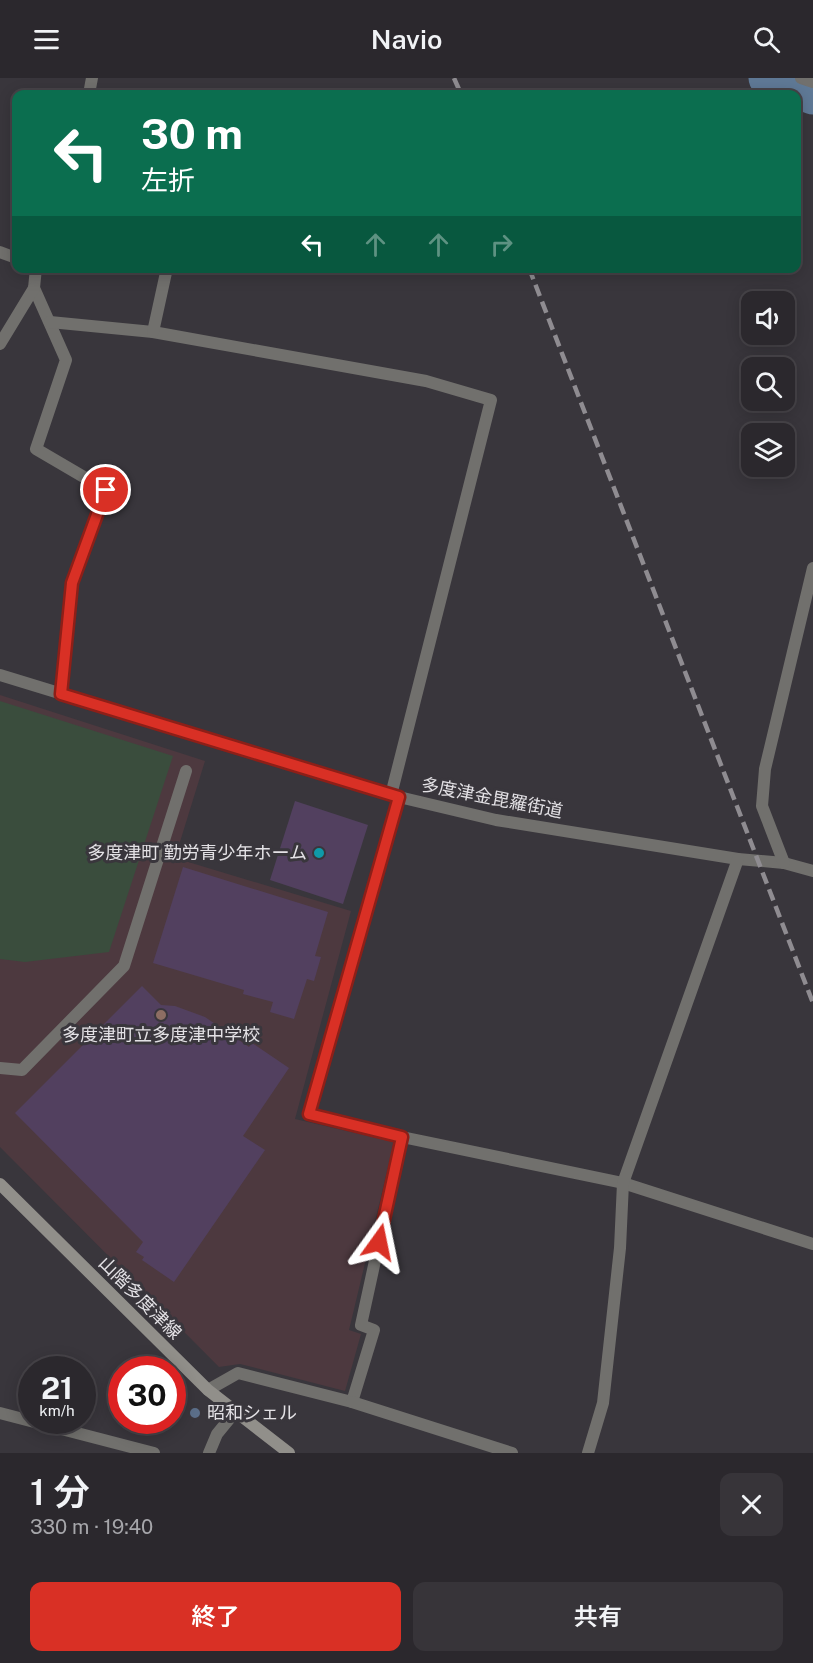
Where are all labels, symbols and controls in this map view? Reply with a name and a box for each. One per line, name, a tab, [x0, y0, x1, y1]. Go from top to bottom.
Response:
icon: menu	[30, 23, 63, 56]
text: Navio	[371, 23, 442, 55]
icon: search	[750, 23, 783, 56]
text: 30 m	[141, 109, 243, 158]
icon: left	[42, 114, 120, 192]
text: 左折	[141, 164, 195, 196]
icon: left	[296, 228, 329, 261]
icon: ahead	[359, 228, 392, 261]
icon: ahead	[422, 228, 455, 261]
icon: right	[485, 228, 518, 261]
map controls	[741, 291, 795, 477]
button: sound	[741, 291, 795, 345]
button: search	[741, 357, 795, 411]
button: layers	[741, 423, 795, 477]
pin	[80, 464, 131, 515]
icon: arrive	[89, 473, 122, 506]
street label: 多度津金毘羅街道	[419, 773, 565, 822]
place label: 多度津町 勤労青少年ホーム	[87, 842, 307, 863]
marker: 多度津町 勤労青少年ホーム	[312, 846, 326, 860]
marker: 多度津町立多度津中学校	[154, 1008, 168, 1022]
place label: 多度津町立多度津中学校	[62, 1024, 260, 1045]
position arrow	[347, 1210, 411, 1274]
street label: 山階多度津線	[95, 1252, 186, 1343]
speed limit sign: 30	[108, 1356, 186, 1434]
text: 21	[41, 1370, 73, 1406]
text: km/h	[39, 1402, 75, 1419]
place label: 昭和シェル	[207, 1402, 297, 1423]
marker: 昭和シェル	[188, 1406, 202, 1420]
text: 1 分	[30, 1471, 89, 1513]
button: close	[720, 1473, 783, 1536]
text: 330 m · 19:40	[30, 1515, 153, 1539]
button: 終了	[30, 1582, 401, 1651]
button: 共有	[413, 1582, 783, 1651]

